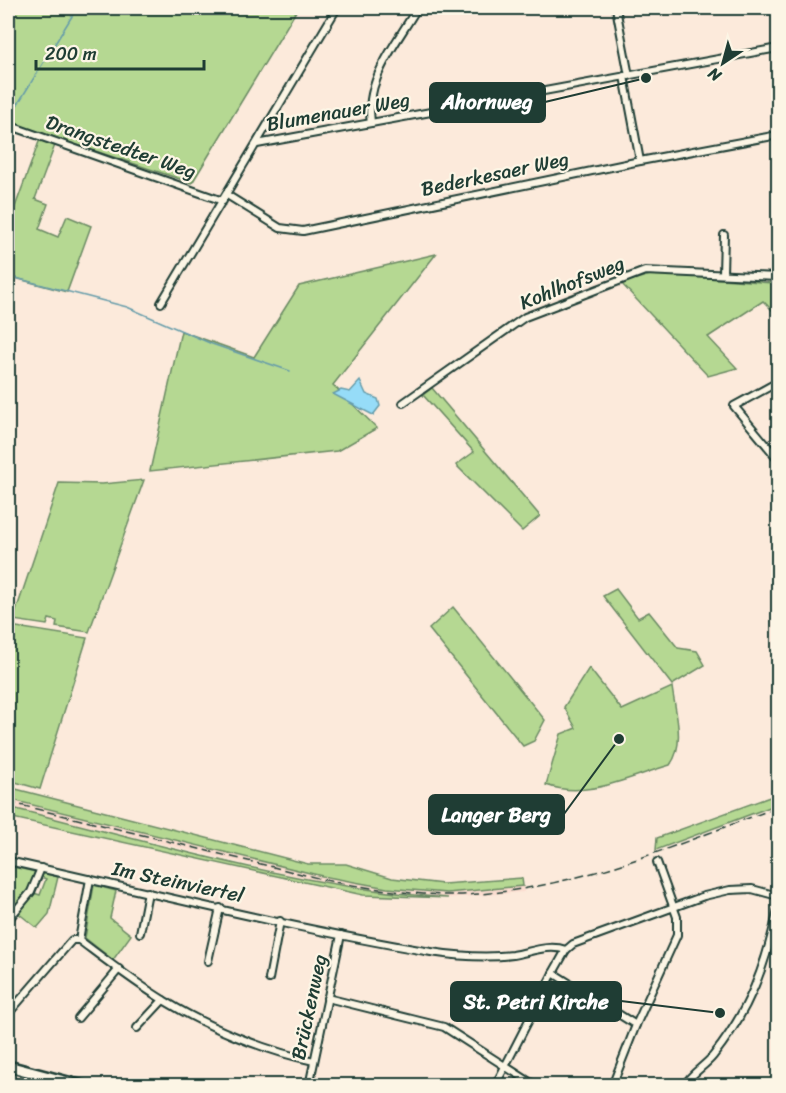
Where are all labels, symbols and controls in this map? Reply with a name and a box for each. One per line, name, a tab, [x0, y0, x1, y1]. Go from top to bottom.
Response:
scale bar	[36, 33, 204, 71]
north arrow	[693, 33, 753, 93]
text: 200 m	[45, 38, 97, 70]
text: N	[701, 59, 728, 90]
street label: Blumenauer Weg	[263, 82, 413, 142]
callout: Ahornweg	[430, 83, 545, 122]
text: Ahornweg	[440, 83, 533, 121]
street label: Drangstedter Weg	[41, 105, 201, 189]
street label: Bederkesaer Weg	[418, 141, 572, 207]
street label: Kohlhofsweg	[514, 246, 630, 320]
callout: Langer Berg	[429, 795, 564, 834]
text: Langer Berg	[441, 796, 551, 834]
street label: Im Steinviertel	[108, 851, 248, 913]
street label: Brückenweg	[281, 951, 337, 1063]
callout: St. Petri Kirche	[451, 982, 621, 1021]
text: St. Petri Kirche	[462, 983, 609, 1021]

